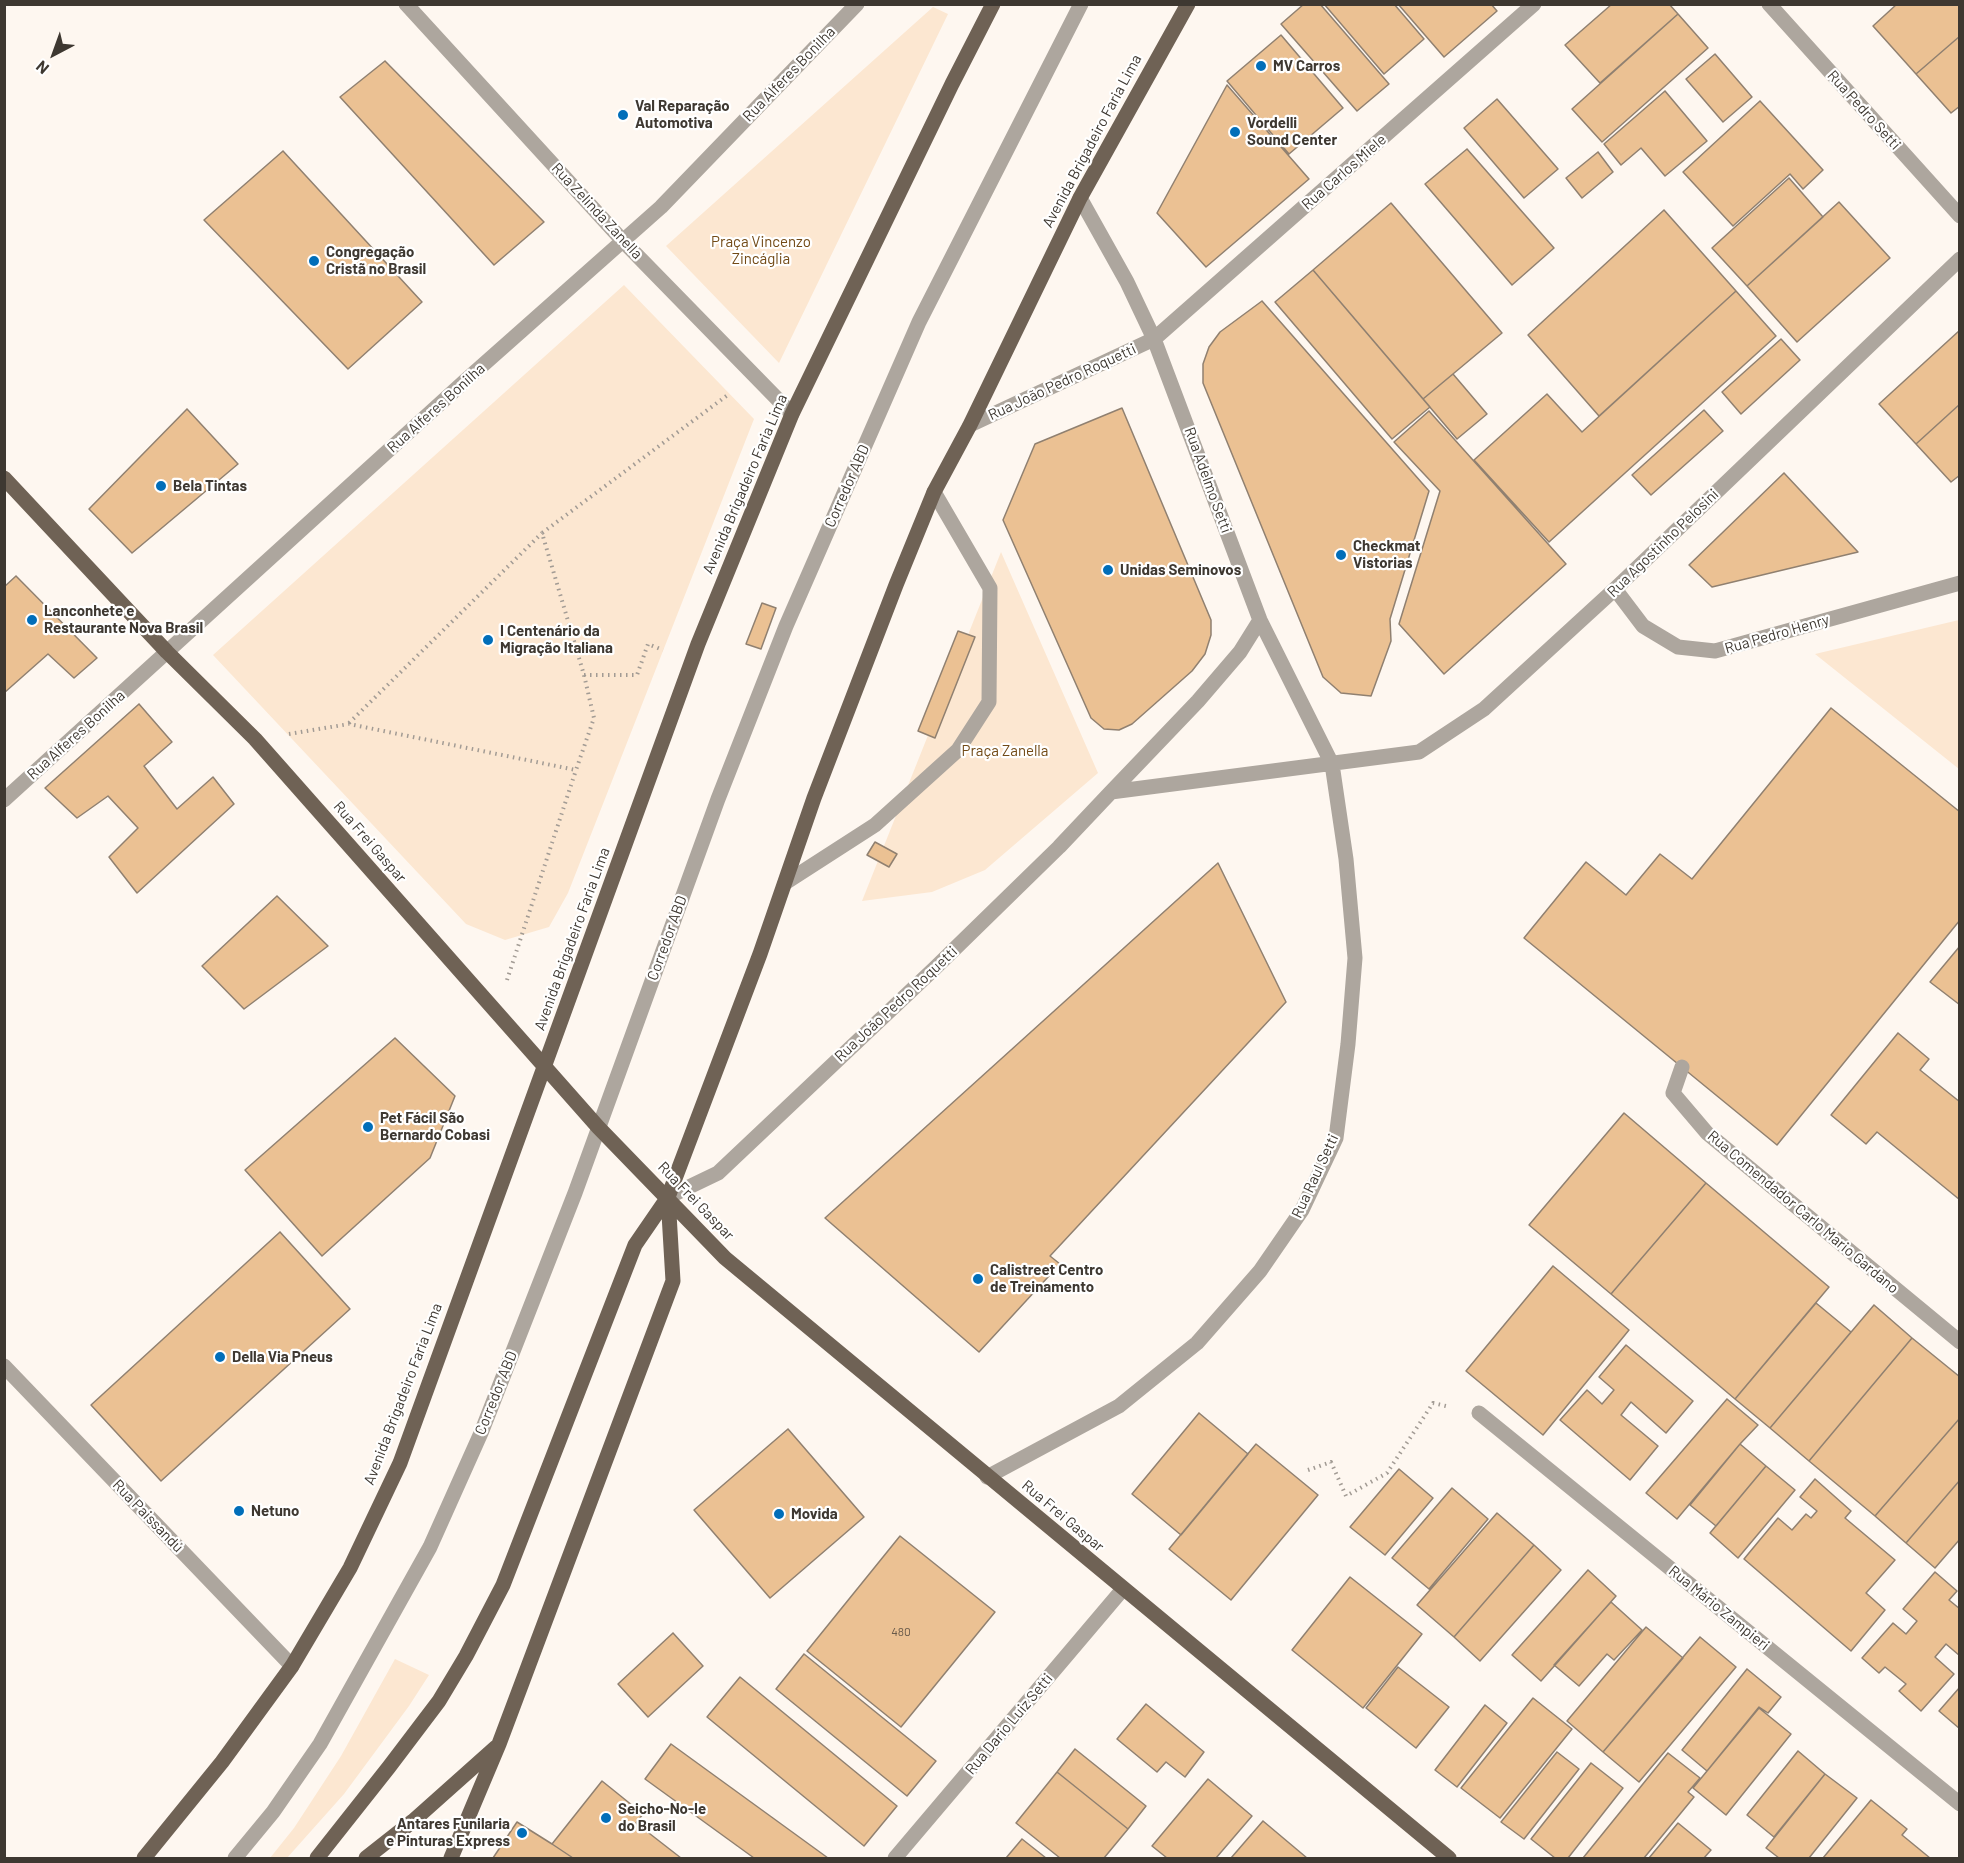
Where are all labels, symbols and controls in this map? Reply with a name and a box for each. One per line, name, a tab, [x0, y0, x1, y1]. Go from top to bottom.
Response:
street label: Rua Alferes Bonilha	[739, 23, 839, 125]
north arrow	[24, 24, 84, 84]
street label: Avenida Brigadeiro Faria Lima	[1039, 51, 1145, 231]
text: N	[32, 57, 52, 79]
place label: MV Carros	[1273, 57, 1340, 75]
marker: MV Carros	[1254, 59, 1268, 73]
street label: Rua Pedro Setti	[1824, 67, 1904, 153]
place label: Val Reparação Automotiva	[635, 97, 730, 132]
marker: Val Reparação Automotiva	[616, 108, 630, 122]
place label: Vordelli Sound Center	[1247, 114, 1337, 149]
marker: Vordelli Sound Center	[1228, 125, 1242, 139]
street label: Rua Carlos Miele	[1298, 130, 1390, 214]
street label: Rua Zelinda Zanella	[548, 159, 646, 263]
park label: Praça Vincenzo Zincáglia	[711, 233, 811, 268]
place label: Congregação Cristã no Brasil	[326, 243, 426, 278]
marker: Congregação Cristã no Brasil	[307, 254, 321, 268]
street label: Rua João Pedro Roquetti	[985, 340, 1139, 424]
street label: Rua Alferes Bonilha	[383, 359, 489, 457]
street label: Avenida Brigadeiro Faria Lima	[699, 392, 791, 576]
street label: Rua Adelmo Setti	[1181, 425, 1235, 535]
street label: Corredor ABD	[821, 442, 873, 530]
place label: Bela Tintas	[173, 477, 247, 495]
marker: Bela Tintas	[154, 479, 168, 493]
street label: Rua Agostinho Pelosini	[1604, 485, 1722, 601]
place label: Checkmat Vistorias	[1353, 537, 1420, 572]
marker: Checkmat Vistorias	[1334, 548, 1348, 562]
place label: Unidas Seminovos	[1120, 561, 1241, 579]
marker: Unidas Seminovos	[1101, 563, 1115, 577]
place label: Lanconhete e Restaurante Nova Brasil	[44, 602, 203, 637]
street label: Rua Pedro Henry	[1723, 610, 1831, 658]
marker: Lanconhete e Restaurante Nova Brasil	[25, 613, 39, 627]
place label: I Centenário da Migração Italiana	[500, 622, 613, 657]
marker: I Centenário da Migração Italiana	[481, 633, 495, 647]
street label: Rua Alferes Bonilha	[23, 686, 129, 784]
park label: Praça Zanella	[962, 742, 1048, 760]
street label: Rua Frei Gaspar	[330, 798, 410, 886]
street label: Avenida Brigadeiro Faria Lima	[530, 845, 614, 1033]
street label: Corredor ABD	[643, 893, 691, 983]
street label: Rua João Pedro Roquetti	[831, 942, 961, 1066]
place label: Pet Fácil São Bernardo Cobasi	[380, 1109, 490, 1144]
marker: Pet Fácil São Bernardo Cobasi	[361, 1120, 375, 1134]
street label: Rua Comendador Carlo Mario Gardano	[1704, 1127, 1902, 1297]
street label: Rua Raul Setti	[1288, 1131, 1342, 1221]
street label: Rua Frei Gaspar	[654, 1158, 738, 1244]
place label: Calistreet Centro de Treinamento	[990, 1261, 1103, 1296]
marker: Calistreet Centro de Treinamento	[971, 1272, 985, 1286]
street label: Avenida Brigadeiro Faria Lima	[360, 1301, 446, 1487]
place label: Della Via Pneus	[232, 1348, 333, 1366]
street label: Corredor ABD	[471, 1349, 521, 1437]
marker: Della Via Pneus	[213, 1350, 227, 1364]
street label: Rua Paissandú	[109, 1476, 187, 1556]
street label: Rua Frei Gaspar	[1018, 1476, 1108, 1556]
place label: Netuno	[251, 1502, 299, 1520]
marker: Netuno	[232, 1504, 246, 1518]
place label: Movida	[791, 1505, 838, 1523]
marker: Movida	[772, 1507, 786, 1521]
street label: Rua Mário Zampieri	[1665, 1562, 1773, 1654]
house number: 480	[891, 1625, 911, 1639]
street label: Rua Dario Luiz Setti	[961, 1670, 1057, 1778]
place label: Seicho-No-Ie do Brasil	[618, 1800, 706, 1835]
marker: Seicho-No-Ie do Brasil	[599, 1811, 613, 1825]
place label: Antares Funilaria e Pinturas Express	[386, 1815, 510, 1850]
marker: Antares Funilaria e Pinturas Express	[515, 1826, 529, 1840]

